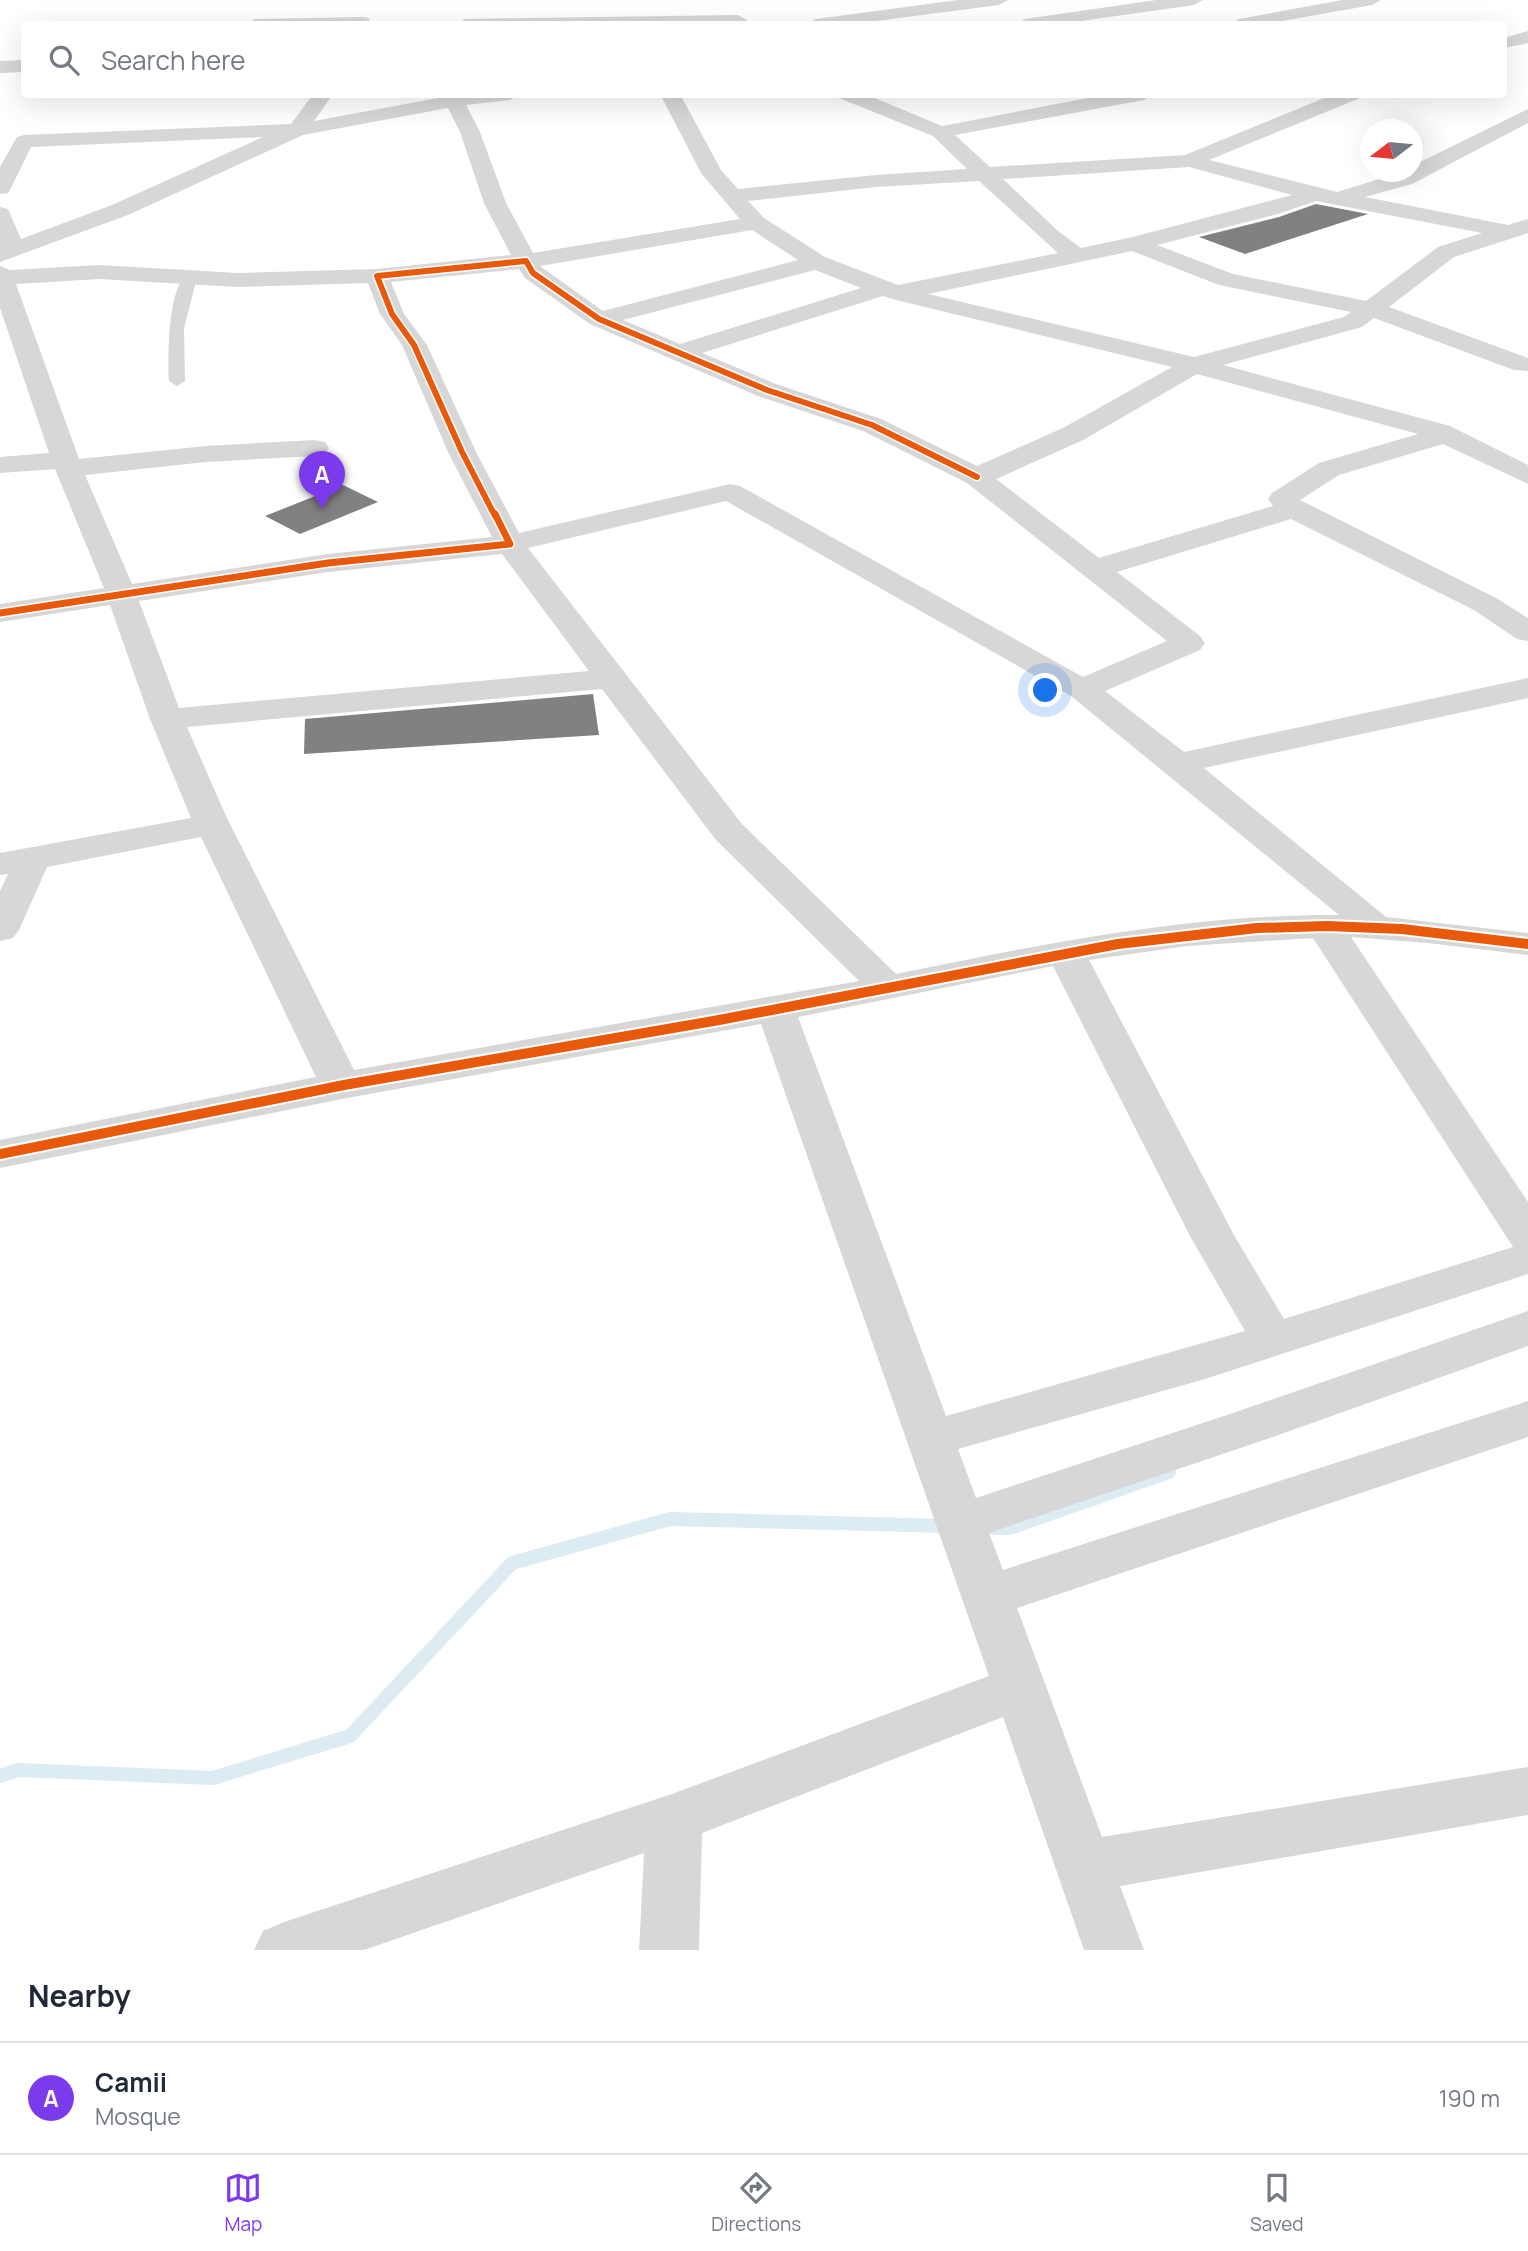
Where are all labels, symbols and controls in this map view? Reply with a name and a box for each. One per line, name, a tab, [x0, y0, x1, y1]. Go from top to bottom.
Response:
search box	[21, 21, 1507, 98]
icon: search	[45, 41, 83, 79]
text: Search here	[101, 42, 246, 78]
north arrow	[1360, 119, 1423, 182]
pin: A	[299, 451, 345, 509]
your location	[1028, 673, 1062, 707]
text: Nearby	[28, 1975, 131, 2016]
text: Camii	[95, 2064, 167, 2100]
text: A	[43, 2082, 59, 2114]
text: 190 m	[1439, 2082, 1500, 2114]
text: Mosque	[95, 2100, 181, 2132]
tab: Map	[224, 2169, 262, 2237]
tab: Directions	[711, 2169, 801, 2237]
tab: Saved	[1250, 2169, 1304, 2237]

